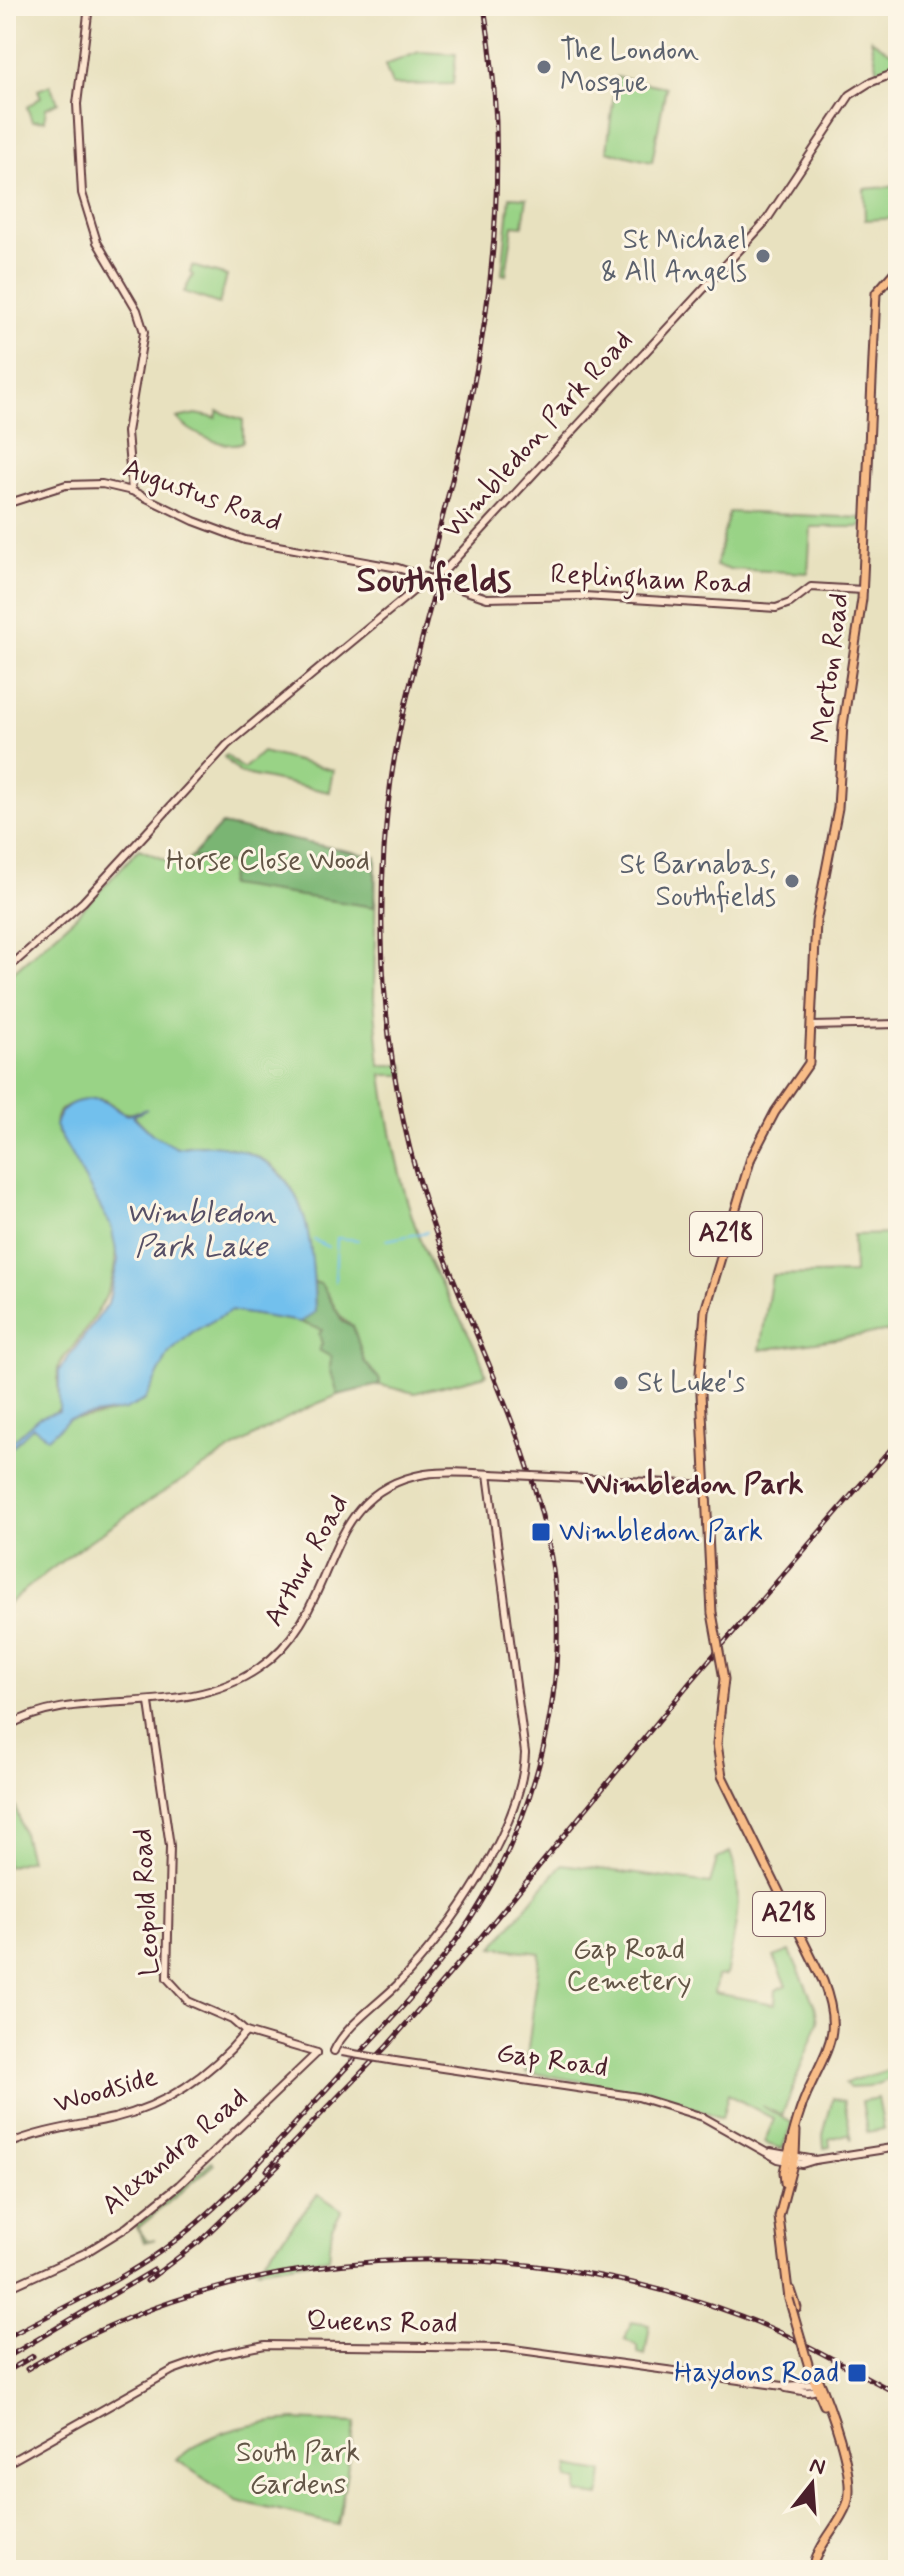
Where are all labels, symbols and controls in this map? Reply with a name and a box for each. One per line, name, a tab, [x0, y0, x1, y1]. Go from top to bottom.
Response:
place label: The London Mosque	[560, 33, 699, 102]
marker: The London Mosque	[535, 58, 553, 76]
place label: St Michael & All Angels	[601, 222, 747, 291]
marker: St Michael & All Angels	[754, 247, 772, 265]
street label: Wimbledon Park Road	[435, 323, 641, 547]
street label: Augustus Road	[117, 450, 287, 542]
street label: Replingham Road	[549, 556, 753, 607]
district label: Southfields	[357, 558, 511, 605]
street label: Merton Road	[803, 591, 859, 745]
park label: Horse Close Wood	[166, 843, 370, 880]
place label: St Barnabas, Southfields	[619, 847, 776, 916]
marker: St Barnabas, Southfields	[783, 872, 801, 890]
water label: Wimbledon Park Lake	[126, 1194, 277, 1267]
road number: A218	[690, 1212, 762, 1256]
place label: St Luke's	[637, 1365, 745, 1402]
marker: St Luke's	[612, 1374, 630, 1392]
district label: Wimbledon Park	[584, 1465, 803, 1504]
street label: Arthur Road	[256, 1489, 358, 1633]
place label: Wimbledon Park	[559, 1514, 763, 1551]
marker: Wimbledon Park	[530, 1521, 552, 1543]
street label: Leopold Road	[125, 1827, 169, 1977]
road number: A218	[753, 1892, 825, 1936]
park label: Gap Road Cemetery	[567, 1932, 691, 2001]
street label: Gap Road	[494, 2035, 610, 2087]
street label: Woodside	[50, 2059, 162, 2123]
street label: Alexandra Road	[94, 2080, 256, 2224]
street label: Queens Road	[306, 2303, 458, 2343]
place label: Haydons Road	[674, 2355, 839, 2392]
marker: Haydons Road	[846, 2362, 868, 2384]
park label: South Park Gardens	[236, 2435, 360, 2504]
north arrow	[772, 2444, 852, 2524]
text: N	[806, 2451, 828, 2482]

